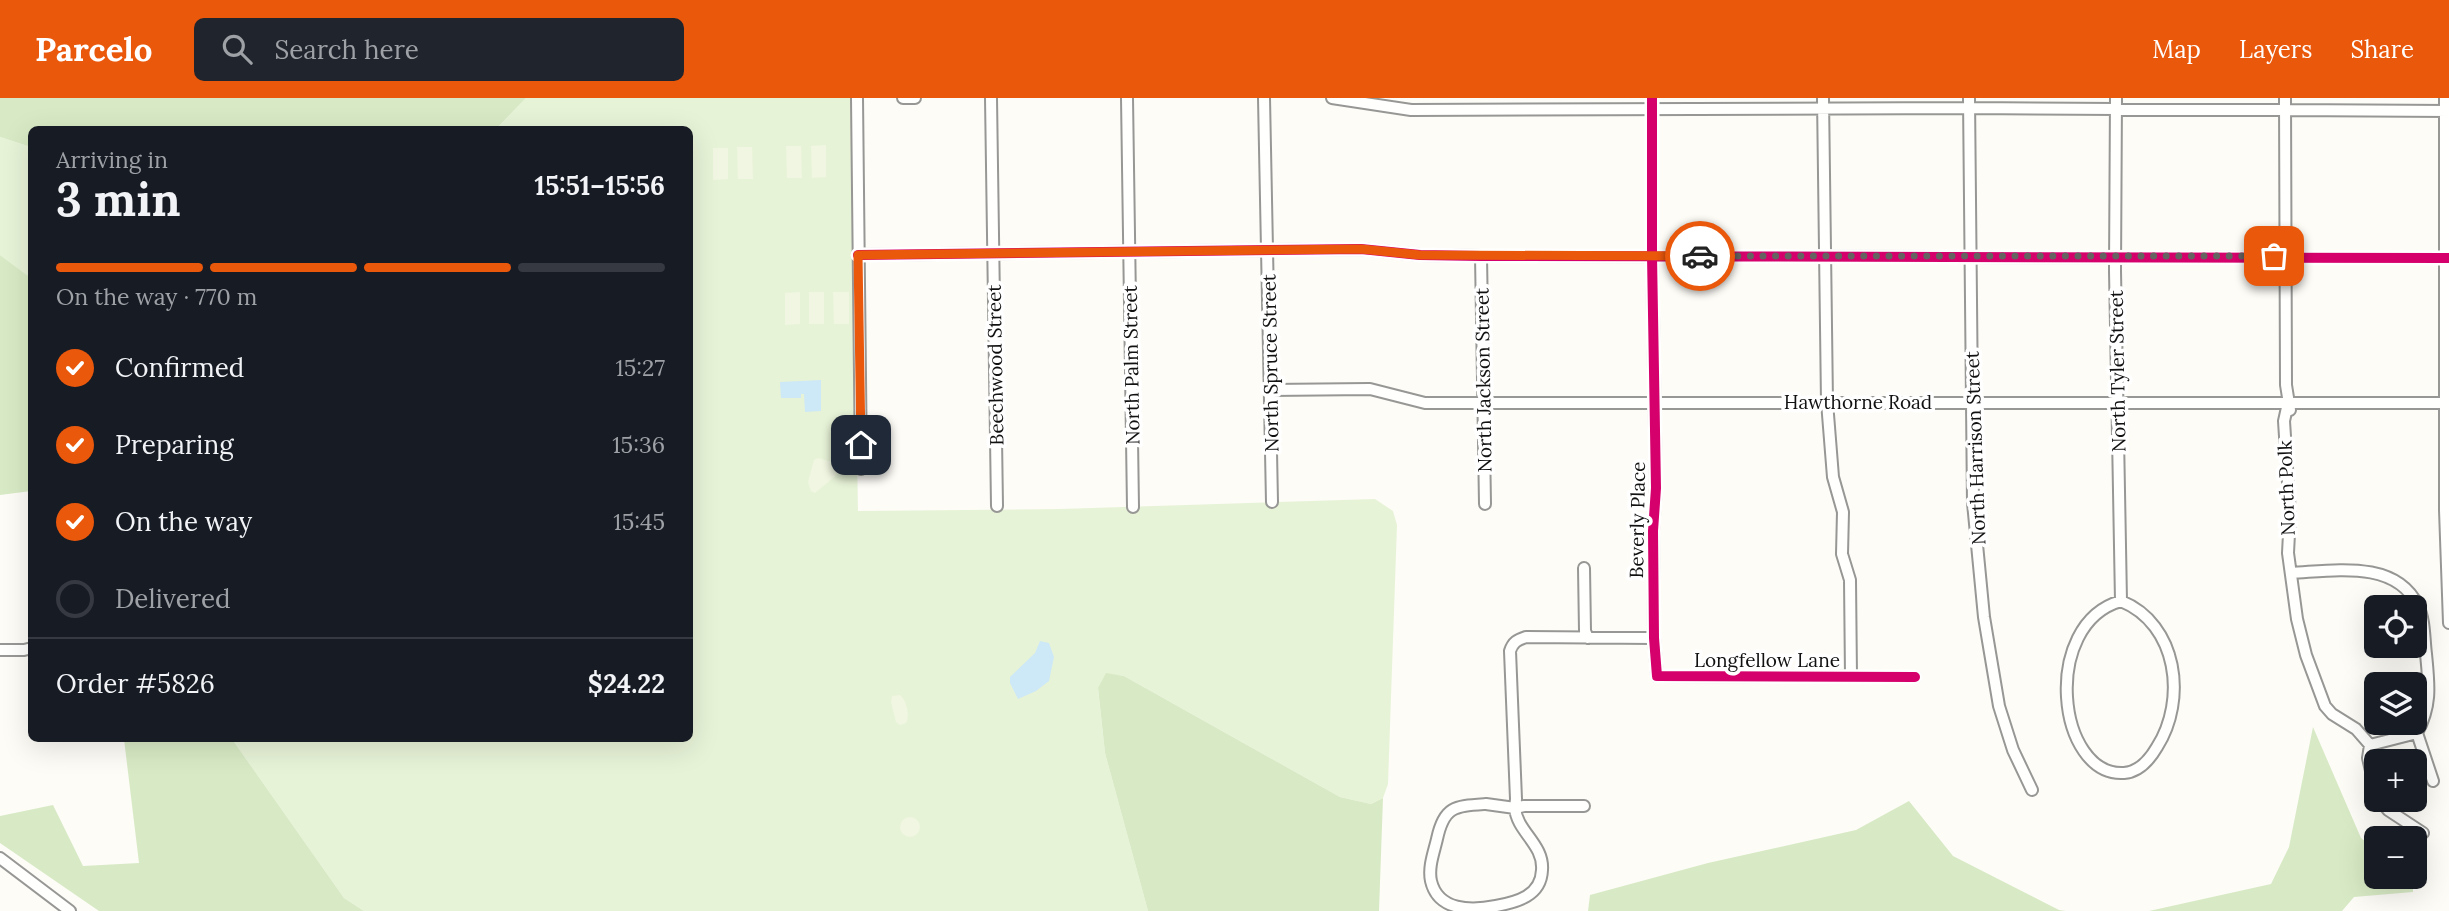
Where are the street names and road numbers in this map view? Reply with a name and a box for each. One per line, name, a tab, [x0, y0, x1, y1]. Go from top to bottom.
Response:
street label: North Spruce Street	[1256, 273, 1284, 452]
street label: Beechwood Street	[982, 284, 1008, 446]
street label: North Palm Street	[1118, 284, 1144, 445]
street label: North Jackson Street	[1469, 287, 1497, 473]
street label: North Tyler Street	[2104, 289, 2130, 452]
street label: North Harrison Street	[1960, 350, 1990, 545]
street label: Hawthorne Road	[1784, 390, 1932, 414]
street label: North Polk	[2272, 439, 2300, 536]
street label: Beverly Place	[1624, 461, 1650, 579]
street label: Longfellow Lane	[1694, 648, 1840, 672]

